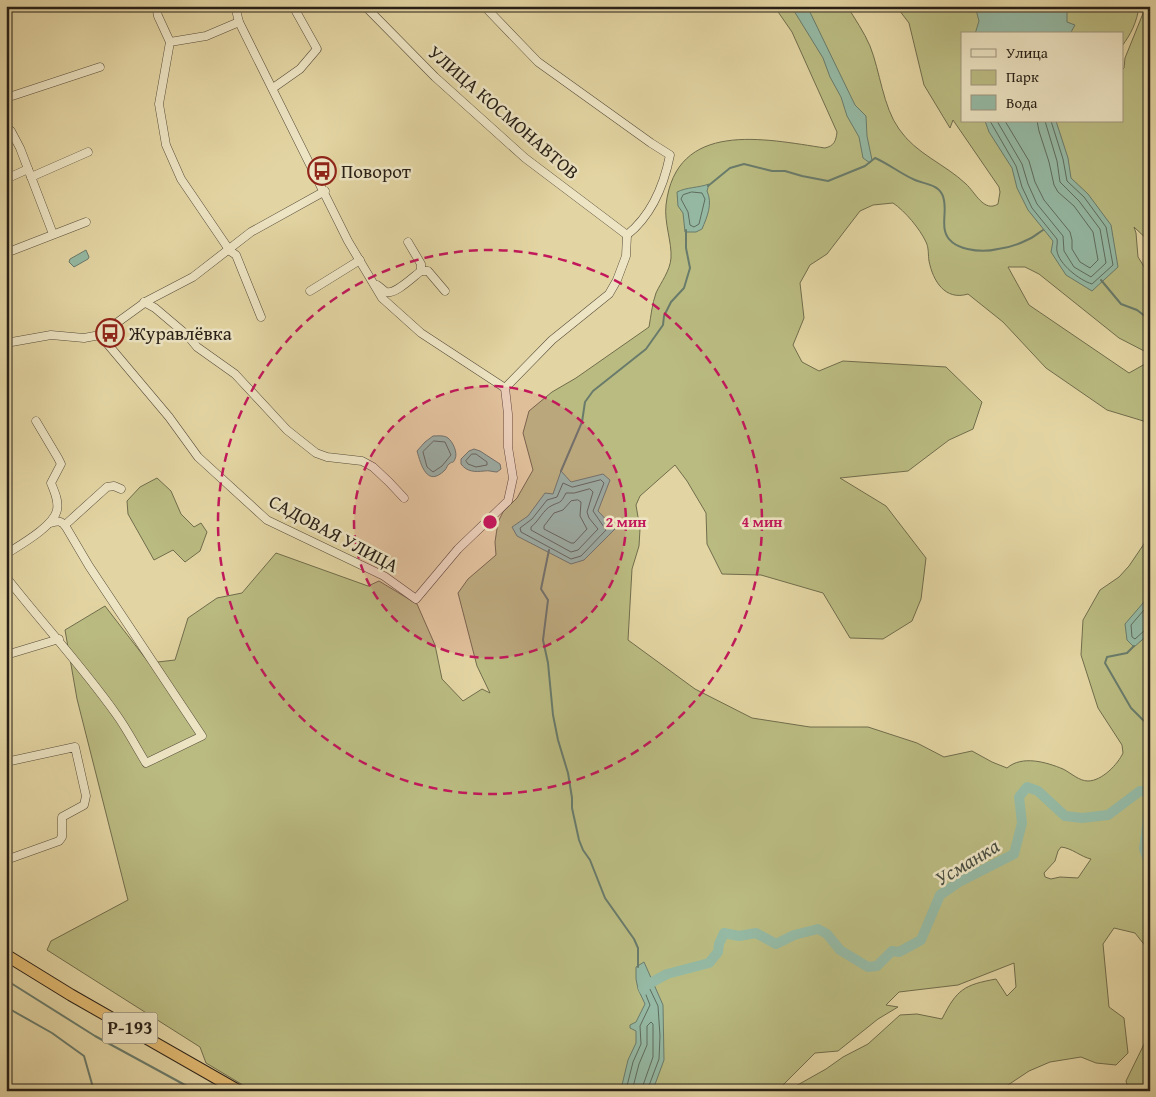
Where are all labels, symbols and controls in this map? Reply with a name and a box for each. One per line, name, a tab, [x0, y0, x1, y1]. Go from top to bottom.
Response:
legend	[961, 32, 1124, 122]
street label: УЛИЦА КОСМОНАВТОВ	[422, 38, 586, 186]
text: Улица	[1006, 42, 1049, 63]
text: Парк	[1006, 66, 1039, 87]
text: Вода	[1006, 92, 1038, 113]
bus stop icon: Поворот	[307, 156, 337, 186]
place label: Поворот	[341, 157, 412, 185]
bus stop icon: Журавлёвка	[95, 318, 125, 348]
place label: Журавлёвка	[128, 319, 232, 347]
street label: САДОВАЯ УЛИЦА	[264, 487, 404, 579]
text: 2 мин	[606, 511, 647, 532]
text: 4 мин	[742, 511, 783, 532]
centre of rings	[481, 513, 499, 531]
water label: Усманка	[929, 831, 1005, 892]
road number: Р-193	[102, 1012, 158, 1044]

